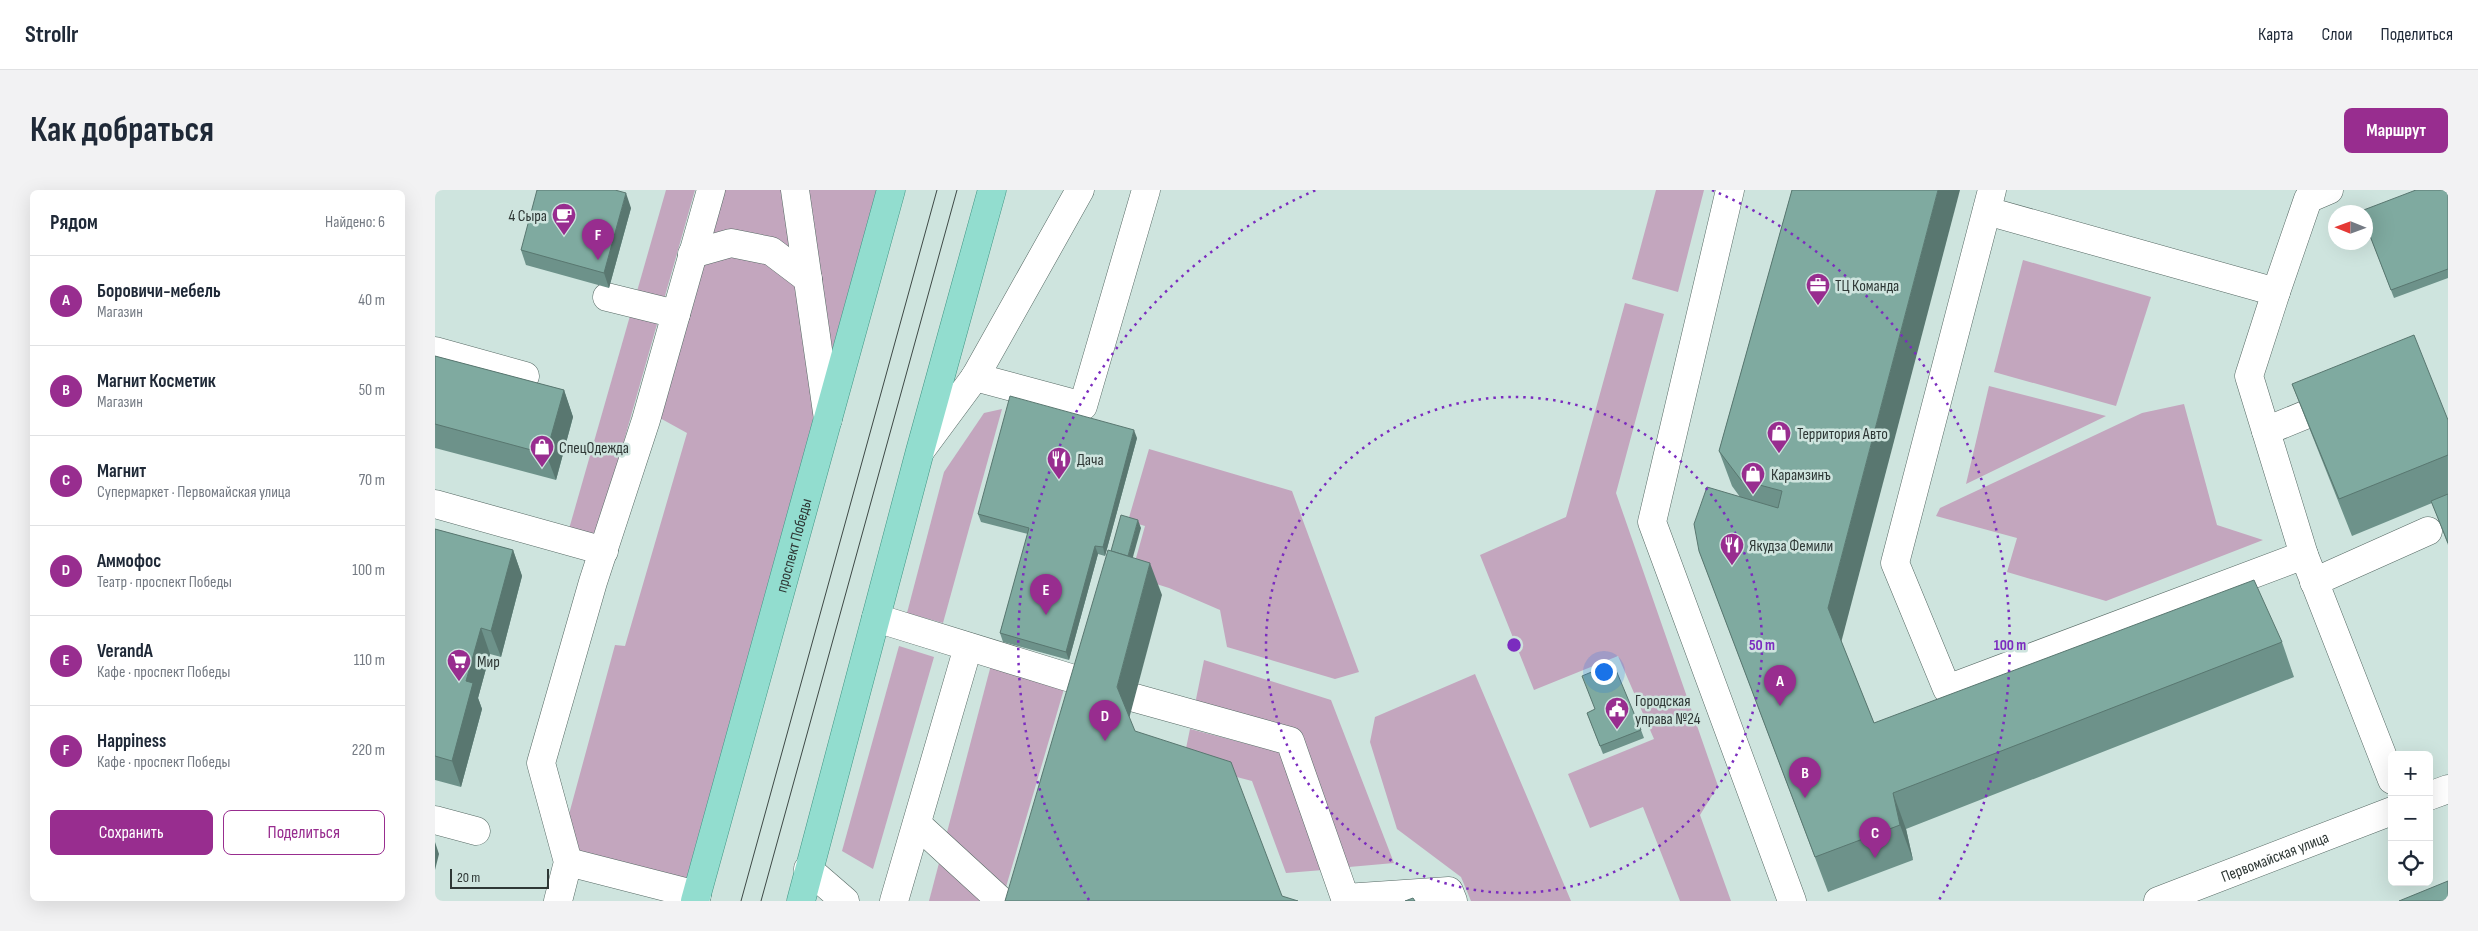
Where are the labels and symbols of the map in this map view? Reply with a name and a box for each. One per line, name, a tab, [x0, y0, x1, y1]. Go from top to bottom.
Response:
cafe icon: 4 Сыра	[551, 202, 577, 236]
north arrow	[2328, 205, 2373, 250]
place label: 4 Сыра	[508, 207, 547, 226]
pin: F	[582, 219, 614, 260]
office icon: ТЦ Команда	[1805, 272, 1831, 306]
place label: ТЦ Команда	[1835, 277, 1899, 296]
shop icon: Территория Авто	[1766, 420, 1792, 454]
place label: Территория Авто	[1797, 425, 1888, 444]
shop icon: СпецОдежда	[529, 434, 555, 468]
place label: СпецОдежда	[559, 439, 629, 458]
restaurant icon: Дача	[1046, 446, 1072, 480]
place label: Дача	[1077, 451, 1104, 470]
shop icon: Карамзинъ	[1740, 461, 1766, 495]
place label: Карамзинъ	[1771, 466, 1831, 485]
street label: проспект Победы	[773, 497, 817, 595]
restaurant icon: Якудза Фемили	[1719, 532, 1745, 566]
place label: Якудза Фемили	[1749, 537, 1833, 556]
pin: E	[1030, 574, 1062, 615]
centre of rings	[1505, 636, 1523, 654]
text: 50 m	[1749, 636, 1775, 655]
text: 100 m	[1994, 636, 2026, 655]
supermarket icon: Мир	[446, 648, 472, 682]
place label: Мир	[477, 653, 500, 672]
your location	[1591, 659, 1617, 685]
pin: A	[1764, 665, 1796, 706]
place label: Городская управа №24	[1635, 692, 1701, 729]
public building icon: Городская управа №24	[1604, 696, 1630, 730]
pin: D	[1089, 700, 1121, 741]
pin: B	[1789, 757, 1821, 798]
pin: C	[1859, 817, 1891, 858]
street label: Первомайская улица	[2219, 828, 2332, 887]
scale bar	[450, 866, 549, 889]

